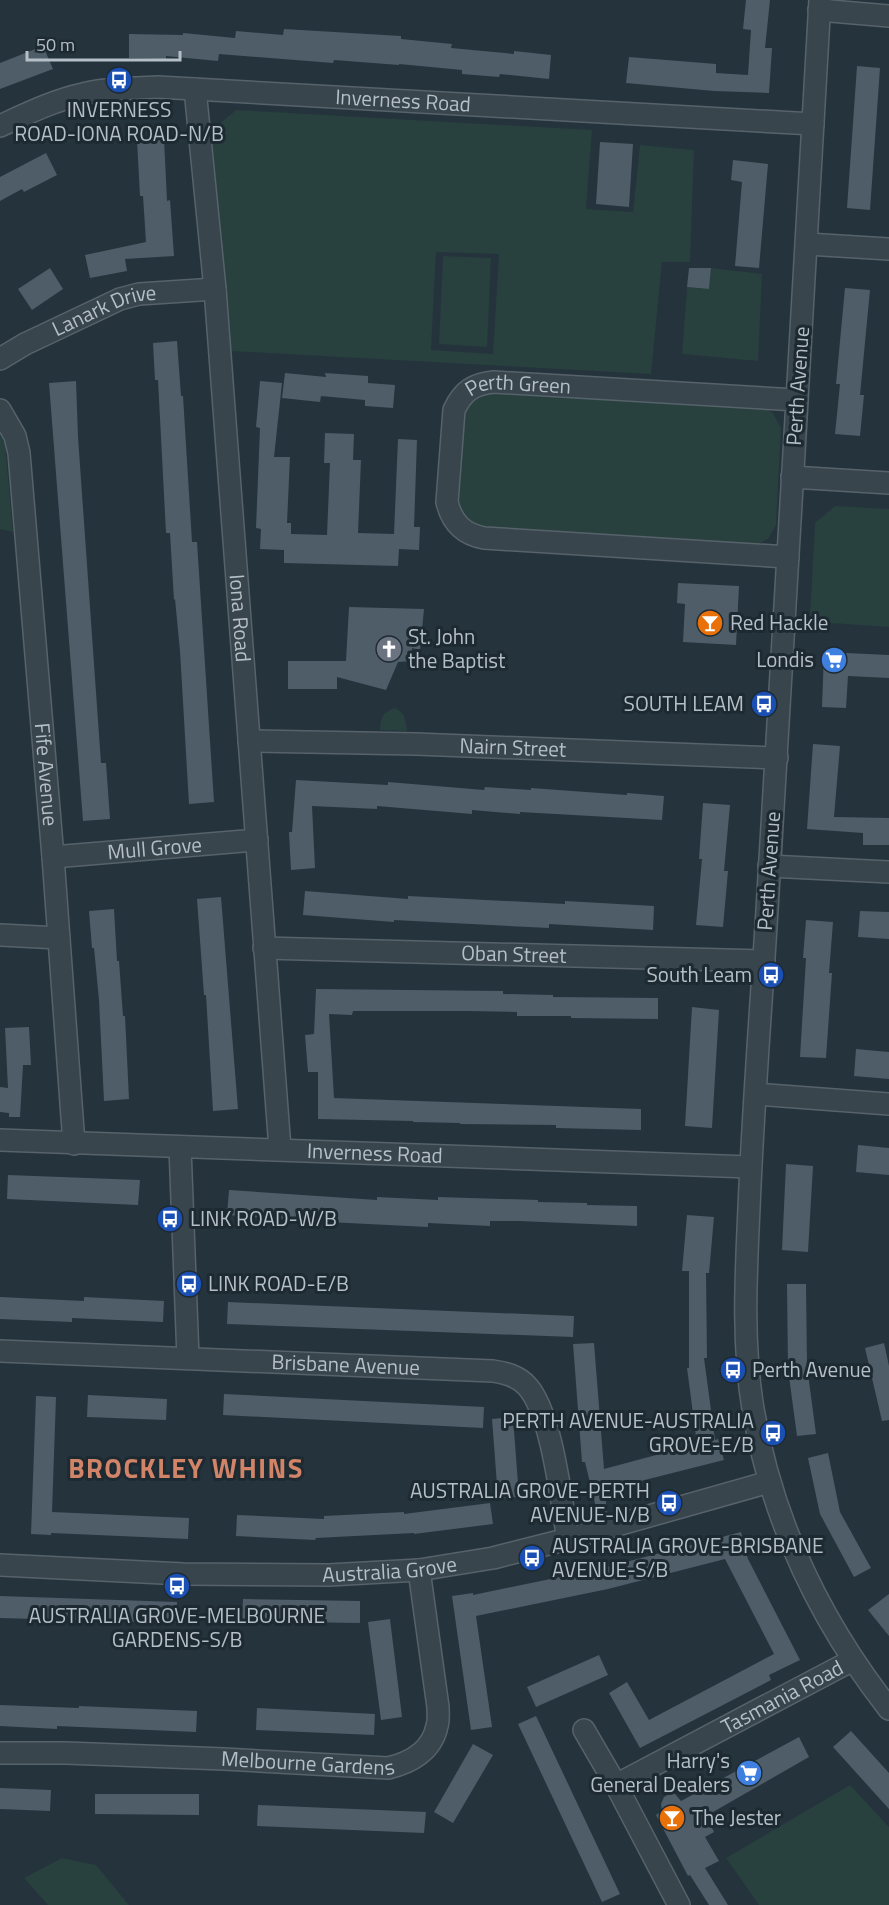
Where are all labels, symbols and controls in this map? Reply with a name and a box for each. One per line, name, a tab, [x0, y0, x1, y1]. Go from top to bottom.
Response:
scale bar	[27, 24, 180, 62]
text: 50 m	[36, 31, 75, 58]
bus stop icon: INVERNESS ROAD-IONA ROAD-N/B	[104, 65, 134, 95]
street label: Inverness Road	[334, 80, 472, 120]
place label: INVERNESS ROAD-IONA ROAD-N/B	[14, 93, 224, 149]
street label: Lanark Drive	[46, 276, 157, 344]
street label: Perth Avenue	[777, 325, 817, 447]
street label: Perth Green	[458, 365, 572, 404]
street label: Iona Road	[222, 573, 260, 663]
place label: Red Hackle	[730, 606, 828, 638]
bar icon: Red Hackle	[695, 608, 725, 638]
place label: St. John the Baptist	[408, 620, 506, 676]
church icon: St. John the Baptist	[374, 634, 404, 664]
place label: Londis	[756, 643, 814, 675]
supermarket icon: Londis	[819, 645, 849, 675]
place label: SOUTH LEAM	[624, 687, 744, 719]
bus stop icon: SOUTH LEAM	[749, 689, 779, 719]
street label: Fife Avenue	[27, 721, 67, 827]
street label: Nairn Street	[459, 729, 567, 765]
street label: Perth Avenue	[748, 810, 788, 932]
street label: Mull Grove	[106, 828, 203, 867]
street label: Oban Street	[461, 936, 568, 971]
place label: South Leam	[646, 958, 752, 990]
bus stop icon: South Leam	[756, 960, 786, 990]
street label: Inverness Road	[306, 1134, 443, 1171]
place label: LINK ROAD-W/B	[190, 1202, 337, 1234]
bus stop icon: LINK ROAD-W/B	[155, 1204, 185, 1234]
place label: LINK ROAD-E/B	[208, 1267, 349, 1299]
bus stop icon: LINK ROAD-E/B	[174, 1269, 204, 1299]
street label: Brisbane Avenue	[271, 1345, 421, 1383]
place label: Perth Avenue	[752, 1353, 871, 1385]
bus stop icon: Perth Avenue	[718, 1355, 748, 1385]
place label: PERTH AVENUE-AUSTRALIA GROVE-E/B	[502, 1404, 754, 1460]
bus stop icon: PERTH AVENUE-AUSTRALIA GROVE-E/B	[758, 1418, 788, 1448]
district label: BROCKLEY WHINS	[68, 1447, 304, 1488]
place label: AUSTRALIA GROVE-PERTH AVENUE-N/B	[410, 1474, 650, 1530]
bus stop icon: AUSTRALIA GROVE-PERTH AVENUE-N/B	[654, 1488, 684, 1518]
place label: AUSTRALIA GROVE-BRISBANE AVENUE-S/B	[552, 1529, 824, 1585]
bus stop icon: AUSTRALIA GROVE-BRISBANE AVENUE-S/B	[517, 1543, 547, 1573]
street label: Australia Grove	[322, 1547, 459, 1590]
bus stop icon: AUSTRALIA GROVE-MELBOURNE GARDENS-S/B	[162, 1571, 192, 1601]
place label: AUSTRALIA GROVE-MELBOURNE GARDENS-S/B	[29, 1599, 325, 1655]
street label: Tasmania Road	[715, 1651, 849, 1742]
street label: Melbourne Gardens	[220, 1742, 398, 1783]
place label: Harry's General Dealers	[590, 1744, 730, 1800]
supermarket icon: Harry's General Dealers	[734, 1758, 764, 1788]
place label: The Jester	[692, 1801, 781, 1833]
bar icon: The Jester	[657, 1803, 687, 1833]

